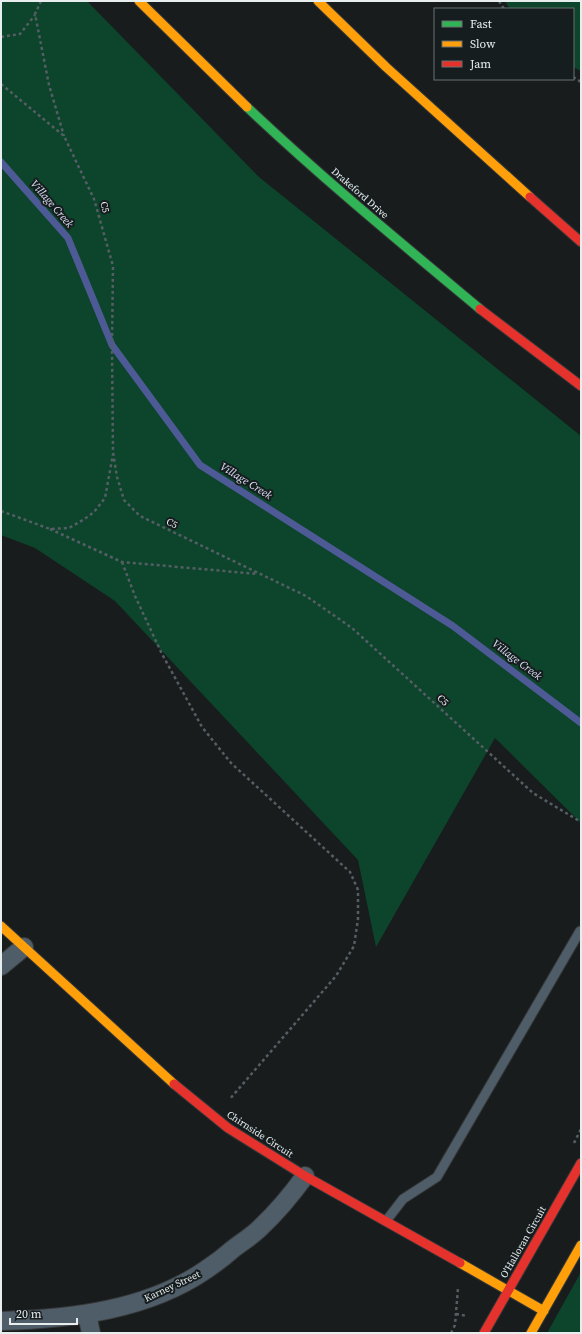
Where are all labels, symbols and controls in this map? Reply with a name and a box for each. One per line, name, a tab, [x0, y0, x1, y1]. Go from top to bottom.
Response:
legend	[434, 8, 574, 80]
text: Fast	[470, 16, 492, 32]
text: Slow	[470, 36, 496, 52]
text: Jam	[469, 56, 491, 72]
street label: Drakeford Drive	[329, 165, 391, 221]
water label: Village Creek	[27, 177, 77, 232]
street label: C5	[97, 200, 113, 214]
water label: Village Creek	[217, 459, 276, 503]
street label: C5	[164, 515, 180, 531]
water label: Village Creek	[489, 636, 546, 684]
street label: C5	[434, 691, 452, 709]
street label: Chirnside Circuit	[224, 1108, 296, 1161]
street label: O'Halloran Circuit	[497, 1203, 549, 1280]
street label: Karney Street	[142, 1267, 203, 1305]
scale bar	[10, 1300, 77, 1326]
text: 20 m	[16, 1306, 42, 1322]

